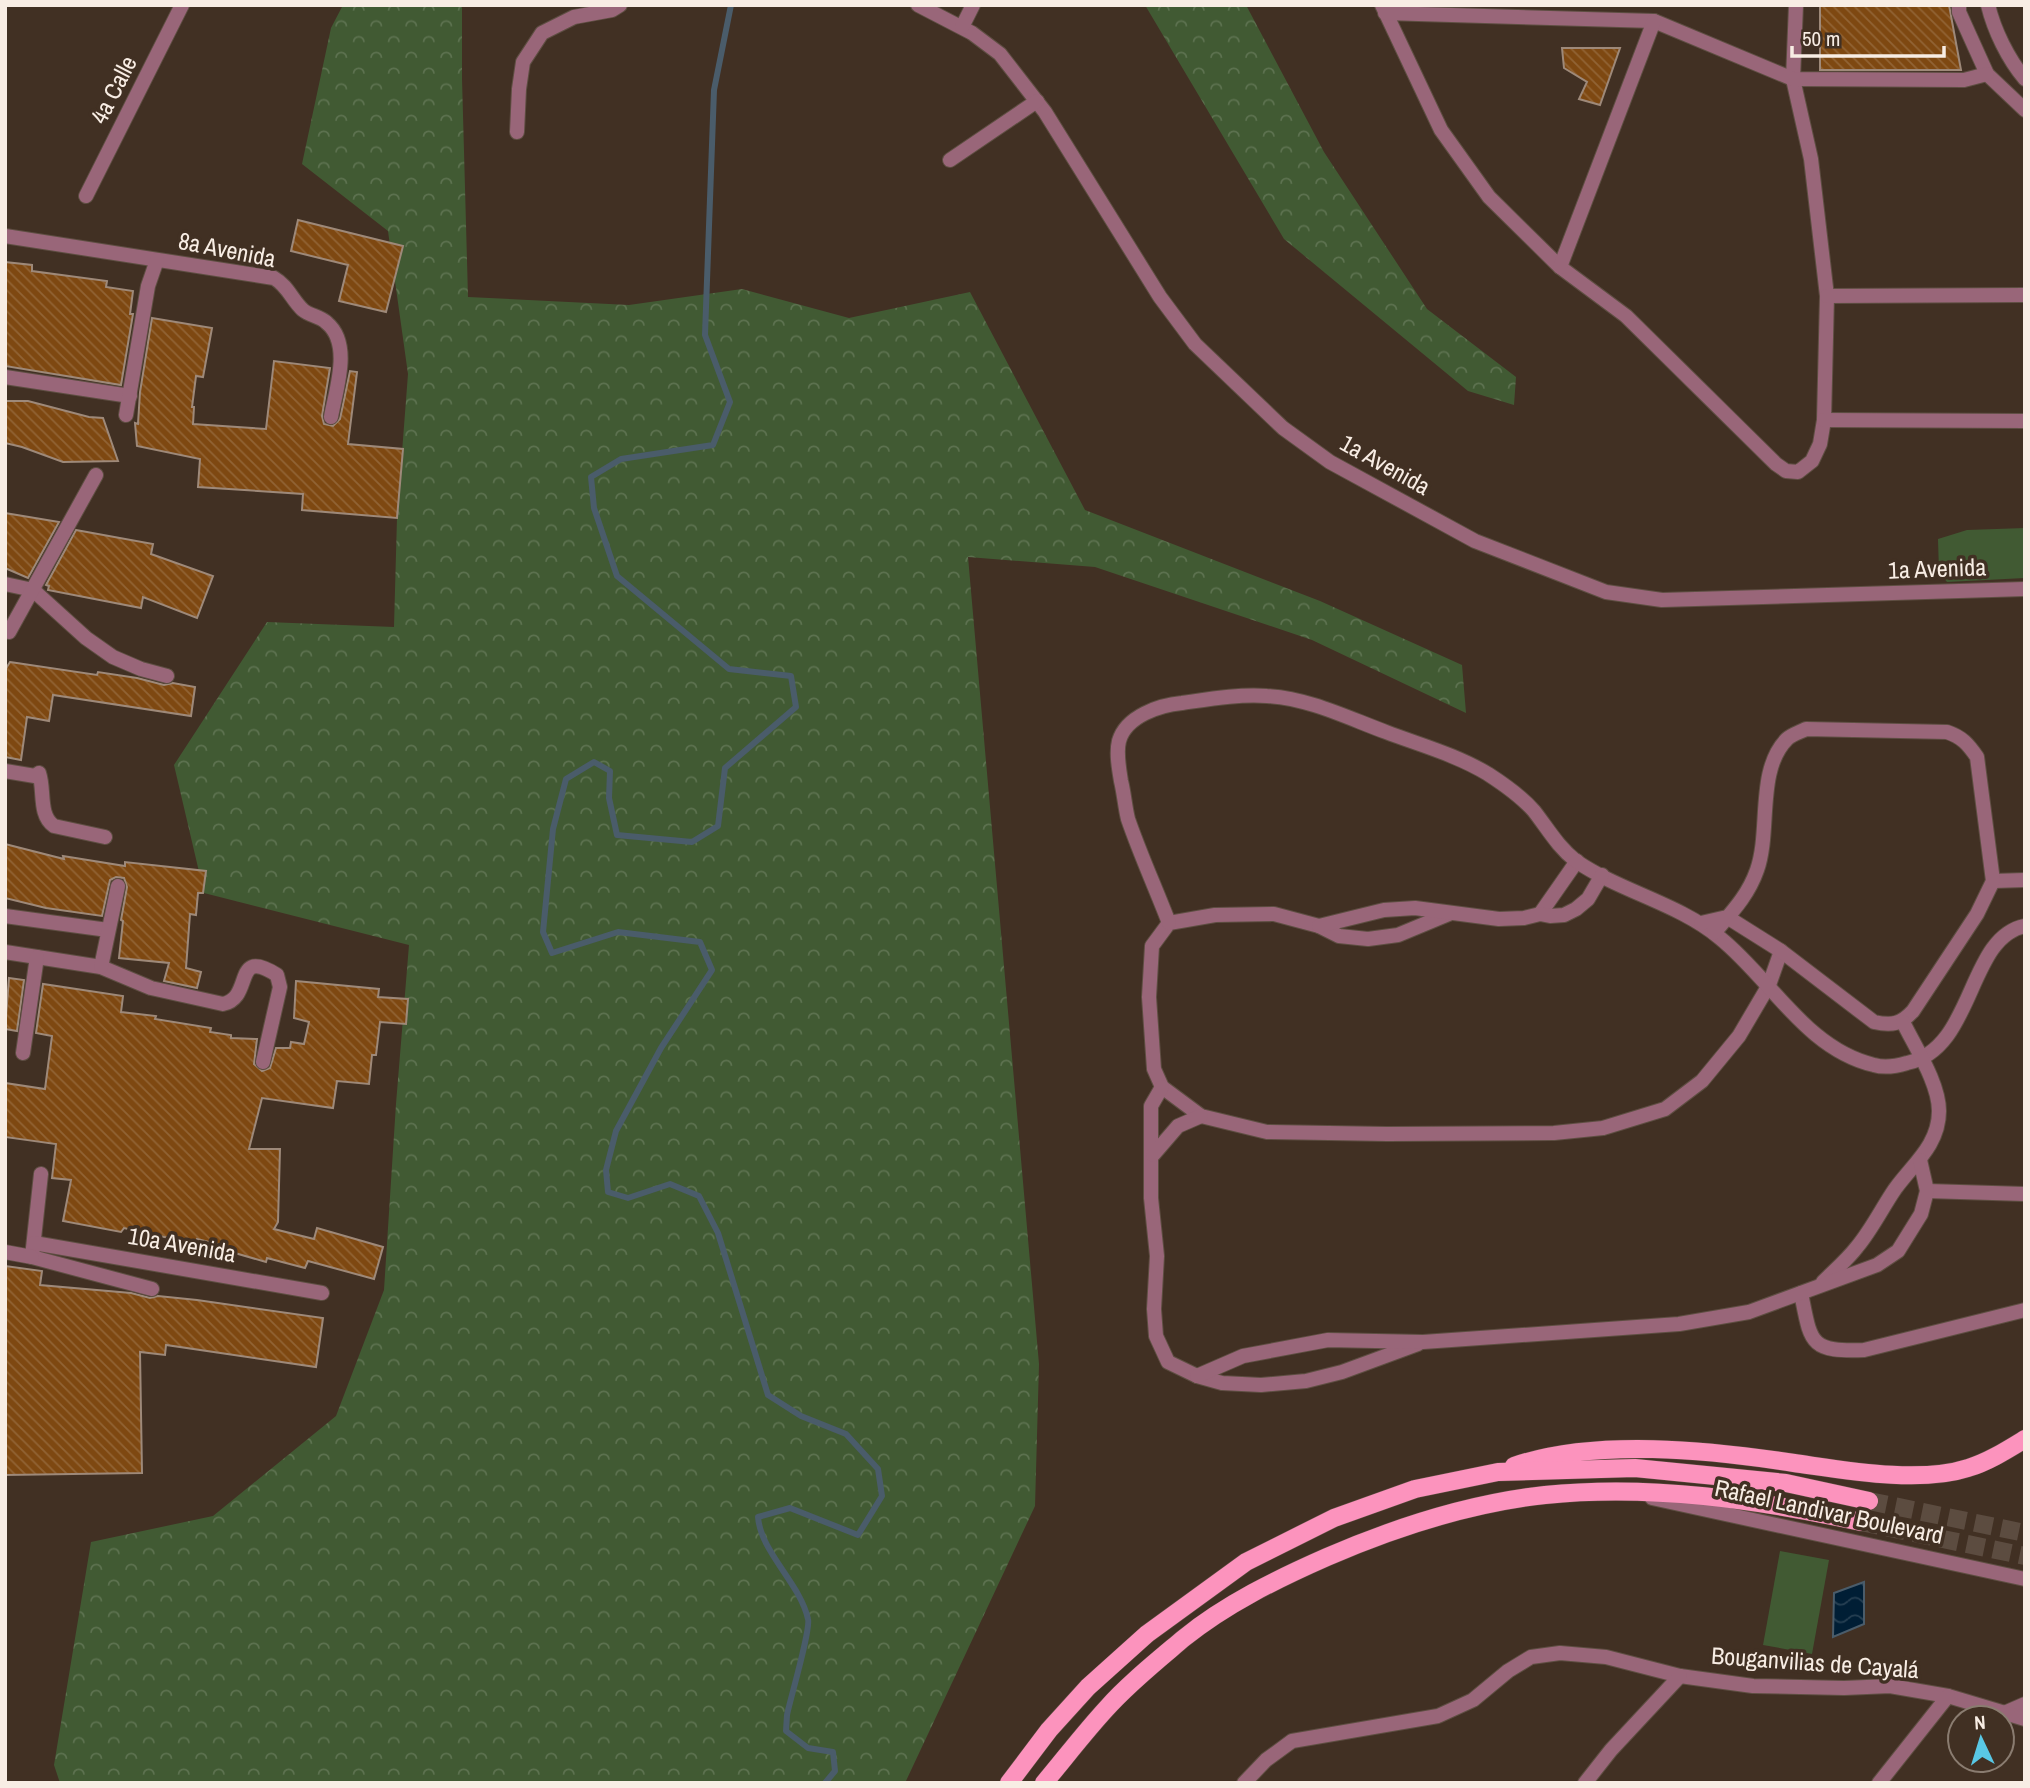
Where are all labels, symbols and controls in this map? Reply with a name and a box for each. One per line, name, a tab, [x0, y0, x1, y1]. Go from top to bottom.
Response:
scale bar	[1792, 14, 1944, 58]
text: 50 m	[1802, 24, 1840, 53]
street label: 4a Calle	[82, 50, 144, 129]
street label: 8a Avenida	[176, 224, 278, 274]
street label: 1a Avenida	[1335, 426, 1436, 502]
street label: 1a Avenida	[1887, 550, 1987, 586]
street label: 10a Avenida	[126, 1219, 239, 1269]
street label: Rafael Landivar Boulevard	[1712, 1471, 1946, 1551]
street label: Bouganvilias de Cayalá	[1710, 1639, 1920, 1685]
north arrow	[1946, 1704, 2016, 1774]
text: N	[1973, 1709, 1986, 1735]

